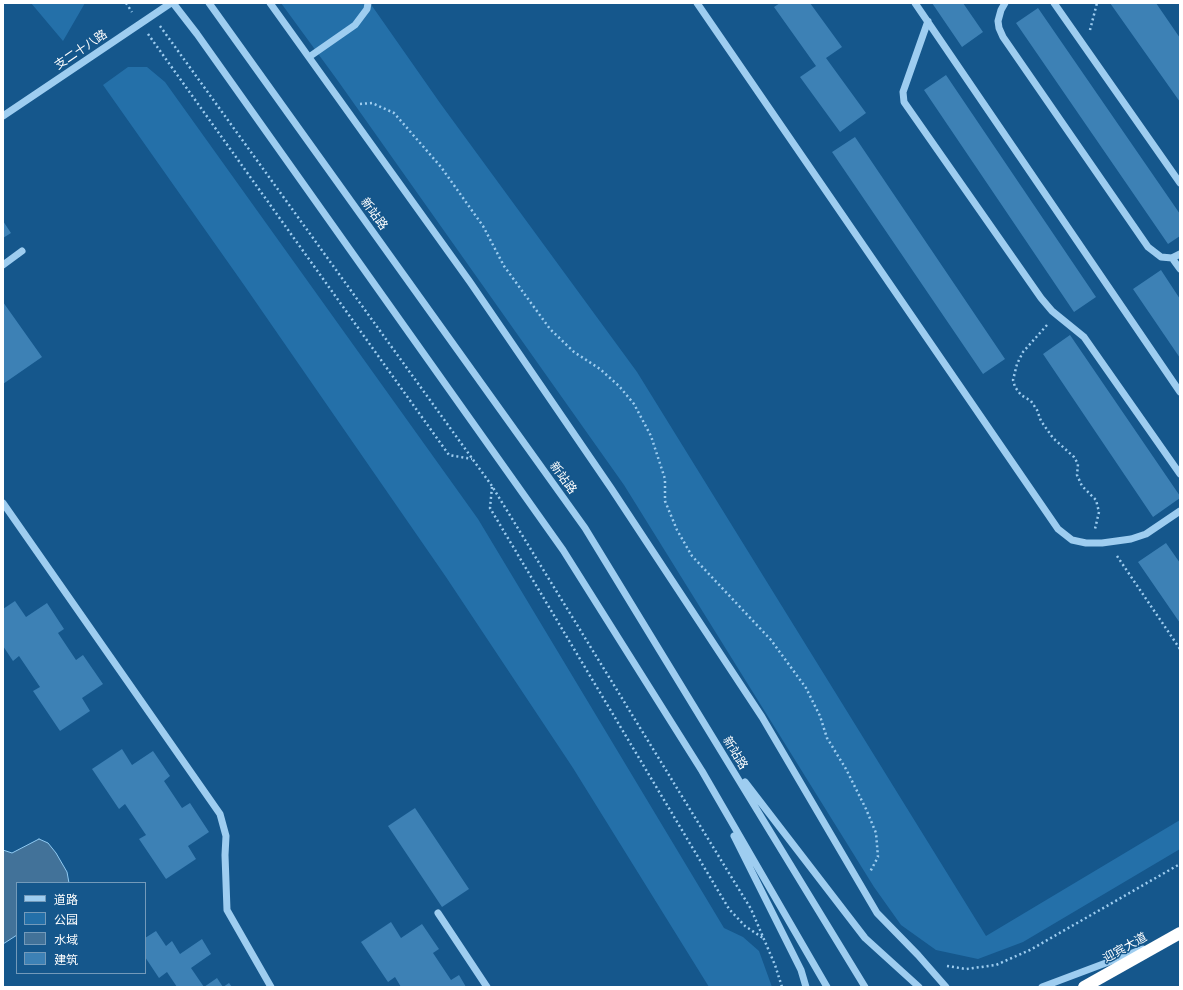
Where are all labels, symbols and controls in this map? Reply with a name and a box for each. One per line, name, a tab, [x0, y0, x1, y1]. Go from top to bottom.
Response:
street label: 支二十八路	[52, 27, 110, 73]
street label: 新站路	[358, 195, 390, 233]
street label: 新站路	[547, 459, 579, 497]
street label: 新站路	[720, 734, 750, 772]
legend	[16, 882, 146, 974]
text: 道路	[54, 892, 78, 907]
text: 公园	[54, 912, 78, 927]
street label: 迎宾大道	[1101, 930, 1149, 966]
text: 水域	[54, 932, 78, 947]
text: 建筑	[54, 952, 78, 967]

